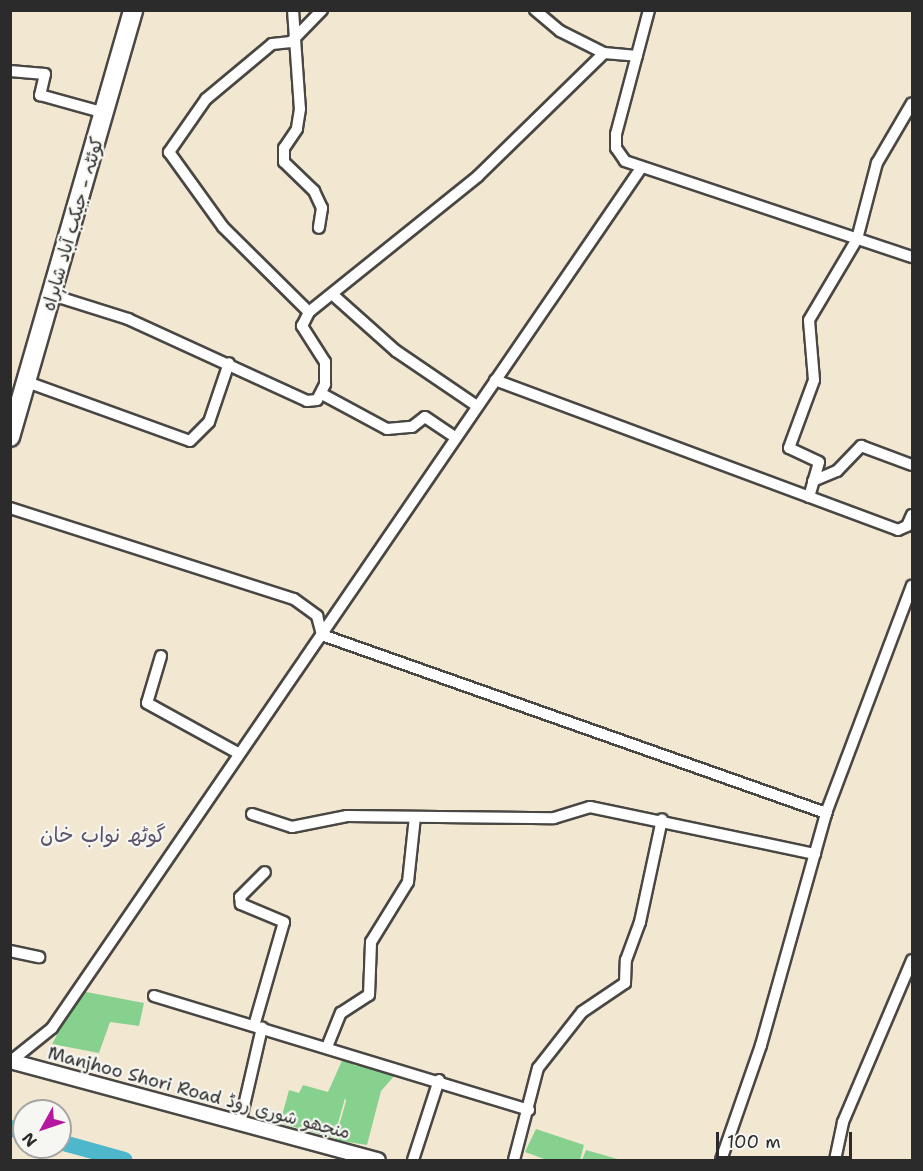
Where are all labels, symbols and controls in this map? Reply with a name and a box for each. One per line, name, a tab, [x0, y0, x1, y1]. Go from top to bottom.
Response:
street label: کوئٹہ - جیکب آباد شاہراہ	[38, 135, 108, 313]
district label: گوٹھ نواب خان	[40, 822, 166, 848]
street label: Manjhoo Shori Road منجھو شوری روڈ	[45, 1042, 353, 1144]
north arrow	[12, 1099, 72, 1159]
scale bar	[719, 1120, 856, 1158]
text: N	[17, 1128, 41, 1151]
text: 100 m	[727, 1130, 781, 1154]

